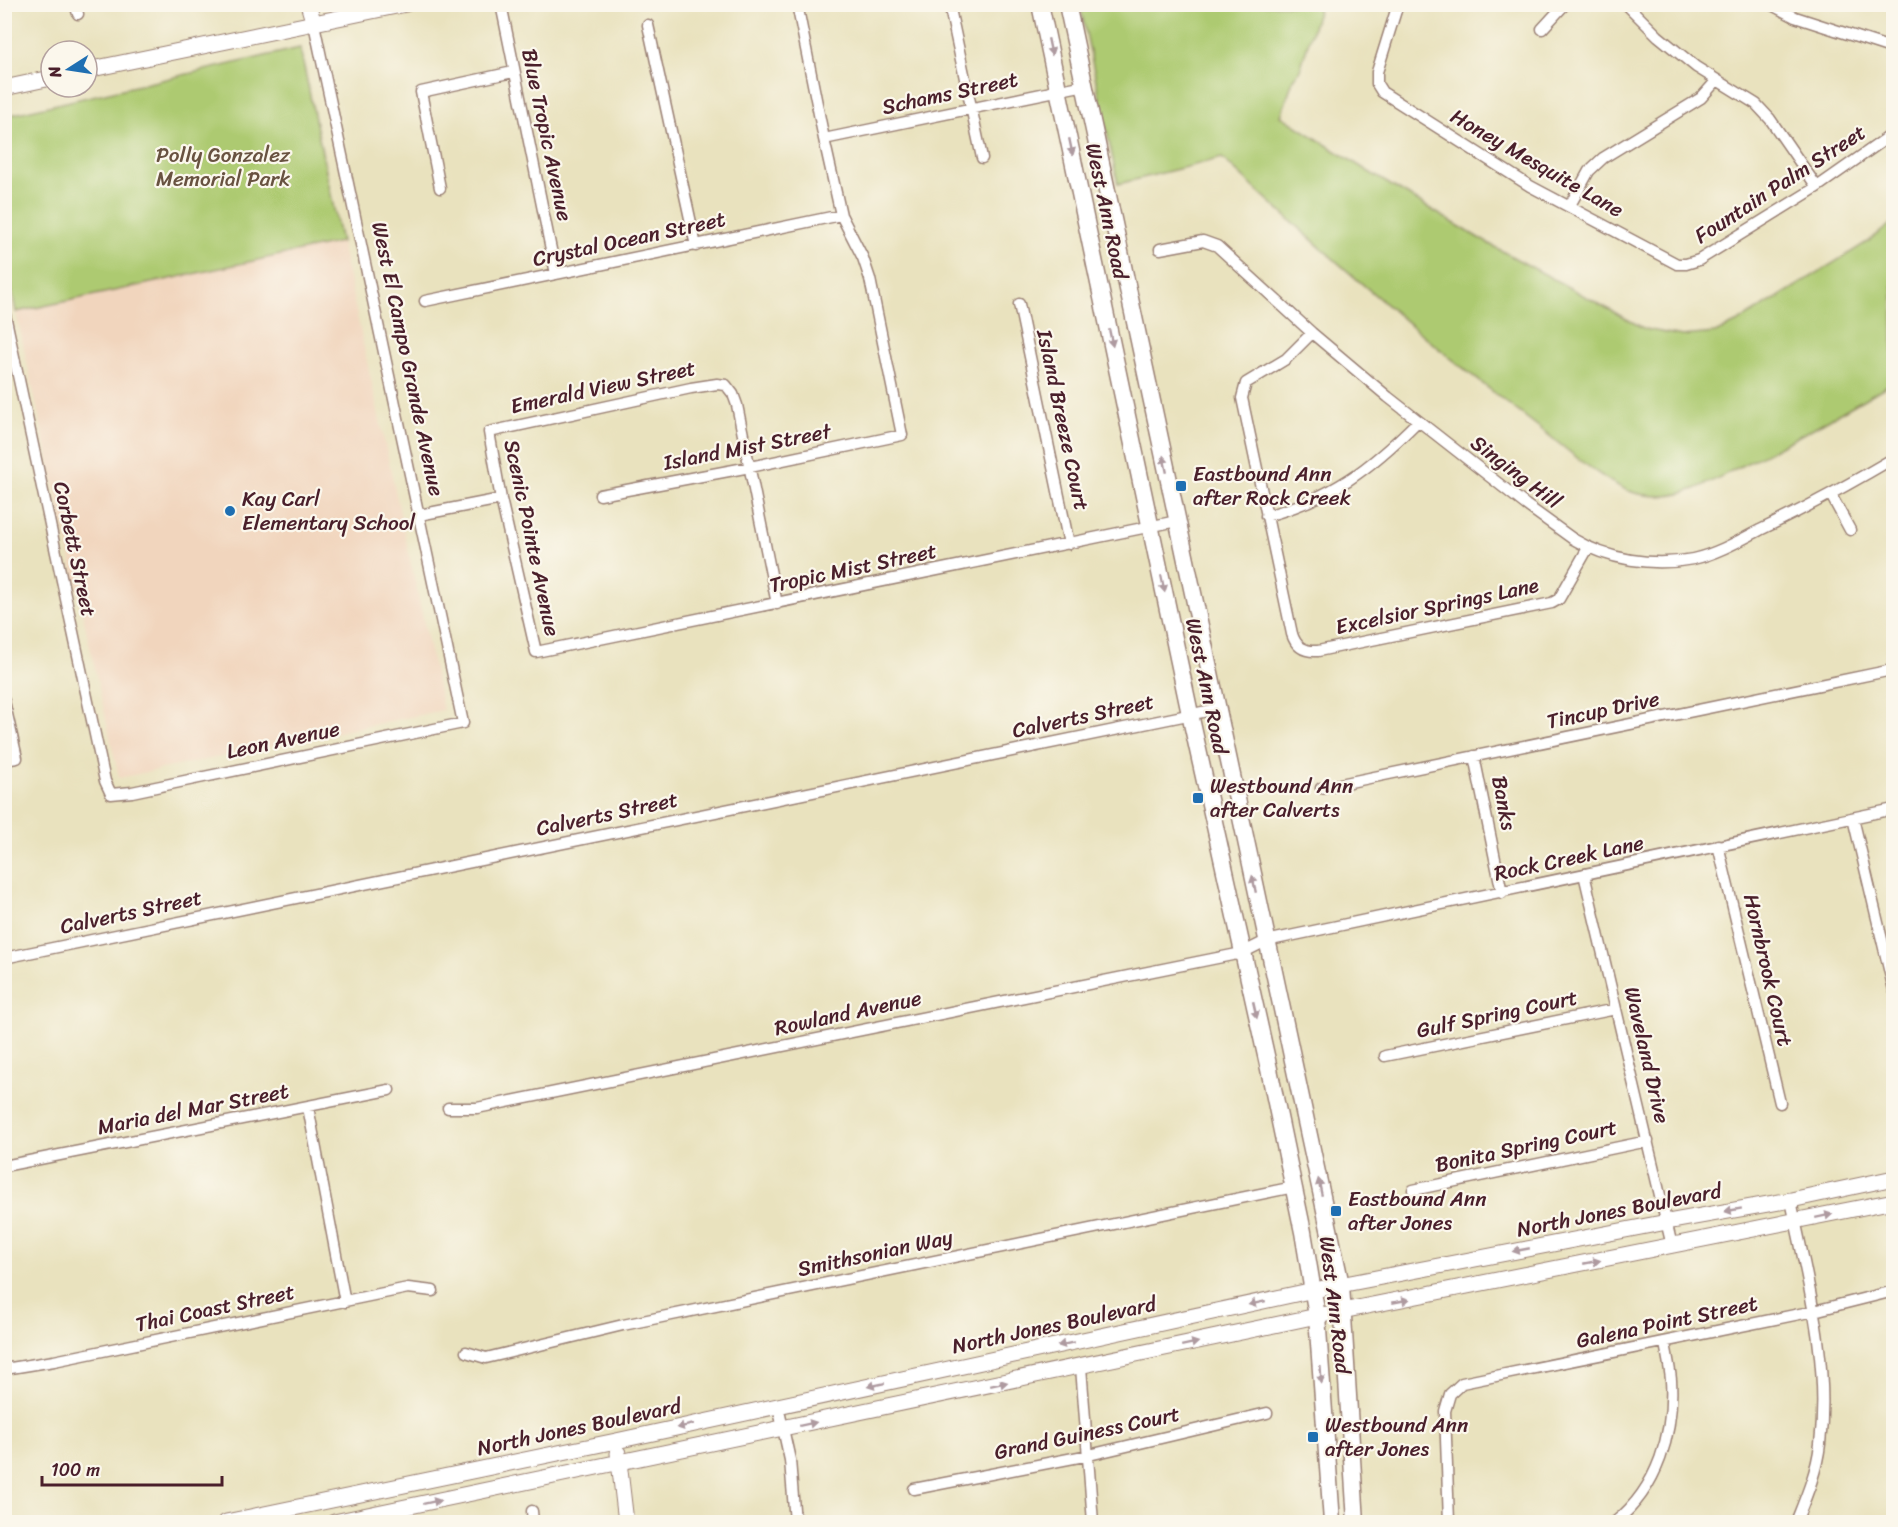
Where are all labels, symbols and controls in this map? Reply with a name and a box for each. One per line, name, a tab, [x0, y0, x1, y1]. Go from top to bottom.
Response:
one-way arrow	[1045, 38, 1055, 57]
north arrow	[39, 39, 99, 99]
street label: Blue Tropic Avenue	[510, 45, 584, 225]
street label: Schams Street	[878, 60, 1022, 126]
text: N	[39, 63, 70, 81]
street label: Honey Mesquite Lane	[1443, 98, 1631, 228]
street label: Fountain Palm Street	[1686, 114, 1874, 254]
park label: Polly Gonzalez Memorial Park	[156, 136, 291, 198]
one-way arrow	[1067, 138, 1076, 157]
street label: West Ann Road	[1074, 139, 1140, 284]
street label: Crystal Ocean Street	[529, 200, 729, 278]
street label: West El Campo Grande Avenue	[360, 218, 456, 500]
street label: Island Breeze Court	[1025, 325, 1101, 514]
one-way arrow	[1107, 329, 1116, 348]
street label: Emerald View Street	[507, 349, 699, 425]
street label: Island Mist Street	[659, 412, 836, 482]
street label: Singing Hill	[1462, 425, 1571, 520]
street label: Scenic Pointe Avenue	[493, 436, 571, 640]
one-way arrow	[1160, 454, 1169, 473]
place label: Eastbound Ann after Rock Creek	[1193, 455, 1351, 517]
street label: Corbett Street	[42, 478, 108, 620]
marker: Eastbound Ann after Rock Creek	[1174, 479, 1188, 493]
place label: Kay Carl Elementary School	[242, 480, 416, 542]
marker: Kay Carl Elementary School	[223, 504, 237, 518]
street label: Tropic Mist Street	[766, 532, 940, 604]
street label: Excelsior Springs Lane	[1332, 566, 1542, 646]
one-way arrow	[1159, 575, 1168, 594]
street label: West Ann Road	[1174, 614, 1240, 759]
street label: Tincup Drive	[1543, 679, 1663, 740]
street label: Calverts Street	[1009, 682, 1157, 750]
street label: Leon Avenue	[223, 709, 343, 771]
place label: Westbound Ann after Calverts	[1210, 767, 1353, 829]
street label: Banks	[1480, 772, 1528, 834]
street label: Calverts Street	[533, 780, 681, 848]
marker: Westbound Ann after Calverts	[1191, 791, 1205, 805]
street label: Rock Creek Lane	[1491, 824, 1648, 892]
one-way arrow	[1249, 874, 1258, 893]
street label: Calverts Street	[57, 878, 205, 946]
street label: Hornbrook Court	[1732, 890, 1804, 1050]
street label: Gulf Spring Court	[1413, 978, 1581, 1050]
street label: Rowland Avenue	[771, 979, 925, 1047]
street label: Waveland Drive	[1613, 983, 1681, 1127]
one-way arrow	[1251, 1001, 1261, 1019]
street label: Maria del Mar Street	[94, 1072, 292, 1146]
street label: Bonita Spring Court	[1432, 1108, 1620, 1184]
street label: North Jones Boulevard	[1513, 1171, 1727, 1248]
one-way arrow	[1315, 1178, 1325, 1196]
place label: Eastbound Ann after Jones	[1348, 1180, 1487, 1242]
marker: Eastbound Ann after Jones	[1329, 1204, 1343, 1218]
one-way arrow	[1724, 1206, 1743, 1215]
one-way arrow	[1815, 1211, 1834, 1220]
street label: Smithsonian Way	[794, 1218, 956, 1288]
street label: West Ann Road	[1308, 1234, 1363, 1378]
one-way arrow	[1511, 1246, 1530, 1255]
one-way arrow	[1583, 1257, 1602, 1266]
street label: Thai Coast Street	[132, 1273, 298, 1343]
street label: North Jones Boulevard	[948, 1284, 1162, 1365]
street label: Galena Point Street	[1573, 1284, 1761, 1360]
one-way arrow	[1391, 1296, 1410, 1305]
one-way arrow	[1247, 1299, 1266, 1308]
one-way arrow	[1181, 1338, 1199, 1348]
one-way arrow	[1057, 1340, 1076, 1349]
one-way arrow	[1317, 1365, 1326, 1384]
one-way arrow	[990, 1379, 1009, 1388]
one-way arrow	[866, 1381, 885, 1390]
street label: North Jones Boulevard	[473, 1386, 687, 1467]
street label: Grand Guiness Court	[991, 1395, 1183, 1471]
place label: Westbound Ann after Jones	[1325, 1406, 1468, 1468]
one-way arrow	[799, 1419, 818, 1428]
one-way arrow	[676, 1422, 694, 1432]
marker: Westbound Ann after Jones	[1306, 1430, 1320, 1444]
scale bar	[42, 1449, 222, 1487]
text: 100 m	[51, 1454, 100, 1486]
one-way arrow	[423, 1497, 442, 1506]

